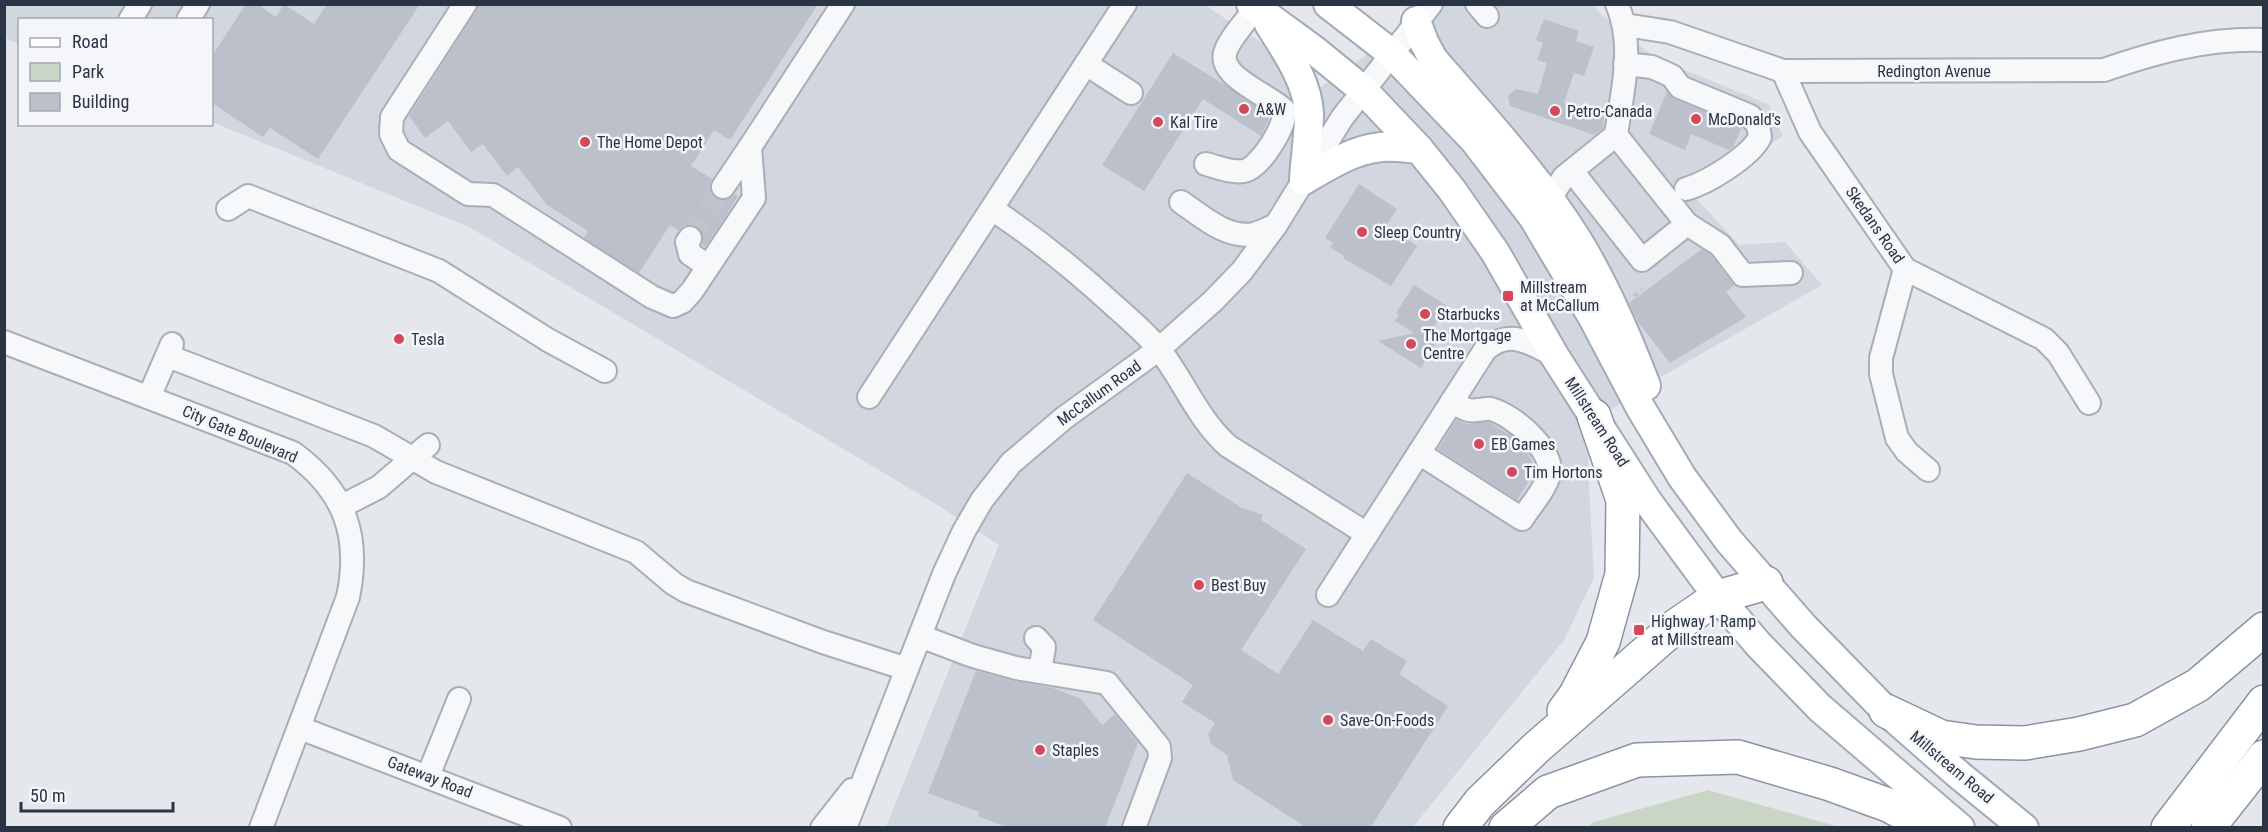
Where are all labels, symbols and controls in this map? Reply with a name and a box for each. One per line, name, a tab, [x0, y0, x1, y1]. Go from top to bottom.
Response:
legend	[18, 18, 213, 126]
text: Road	[72, 31, 108, 52]
text: Park	[72, 61, 104, 82]
street label: Redington Avenue	[1877, 62, 1991, 81]
text: Building	[72, 91, 129, 112]
place label: A&W	[1256, 100, 1286, 119]
marker: A&W	[1237, 102, 1251, 116]
place label: Petro-Canada	[1567, 102, 1652, 121]
marker: Petro-Canada	[1548, 104, 1562, 118]
place label: McDonald's	[1708, 110, 1781, 129]
marker: McDonald's	[1689, 112, 1703, 126]
place label: Kal Tire	[1170, 113, 1218, 132]
marker: Kal Tire	[1151, 115, 1165, 129]
place label: The Home Depot	[597, 133, 703, 152]
marker: The Home Depot	[578, 135, 592, 149]
street label: Skedans Road	[1842, 183, 1908, 267]
place label: Sleep Country	[1374, 223, 1462, 242]
marker: Sleep Country	[1355, 225, 1369, 239]
place label: Millstream at McCallum	[1520, 278, 1599, 315]
marker: Millstream at McCallum	[1501, 289, 1515, 303]
place label: Starbucks	[1437, 305, 1500, 324]
marker: Starbucks	[1418, 307, 1432, 321]
place label: The Mortgage Centre	[1423, 326, 1511, 363]
place label: Tesla	[411, 330, 445, 349]
marker: Tesla	[392, 332, 406, 346]
marker: The Mortgage Centre	[1404, 337, 1418, 351]
street label: McCallum Road	[1053, 356, 1145, 430]
street label: Millstream Road	[1561, 374, 1633, 470]
street label: City Gate Boulevard	[179, 401, 301, 467]
place label: EB Games	[1491, 435, 1555, 454]
marker: EB Games	[1472, 437, 1486, 451]
place label: Tim Hortons	[1524, 463, 1603, 482]
marker: Tim Hortons	[1505, 465, 1519, 479]
place label: Best Buy	[1211, 576, 1266, 595]
marker: Best Buy	[1192, 578, 1206, 592]
place label: Highway 1 Ramp at Millstream	[1651, 612, 1756, 649]
marker: Highway 1 Ramp at Millstream	[1632, 623, 1646, 637]
place label: Save-On-Foods	[1340, 711, 1434, 730]
marker: Save-On-Foods	[1321, 713, 1335, 727]
street label: Millstream Road	[1906, 727, 1998, 807]
place label: Staples	[1052, 741, 1099, 760]
marker: Staples	[1033, 743, 1047, 757]
street label: Gateway Road	[385, 752, 475, 802]
scale bar	[21, 775, 172, 813]
text: 50 m	[30, 785, 65, 806]

